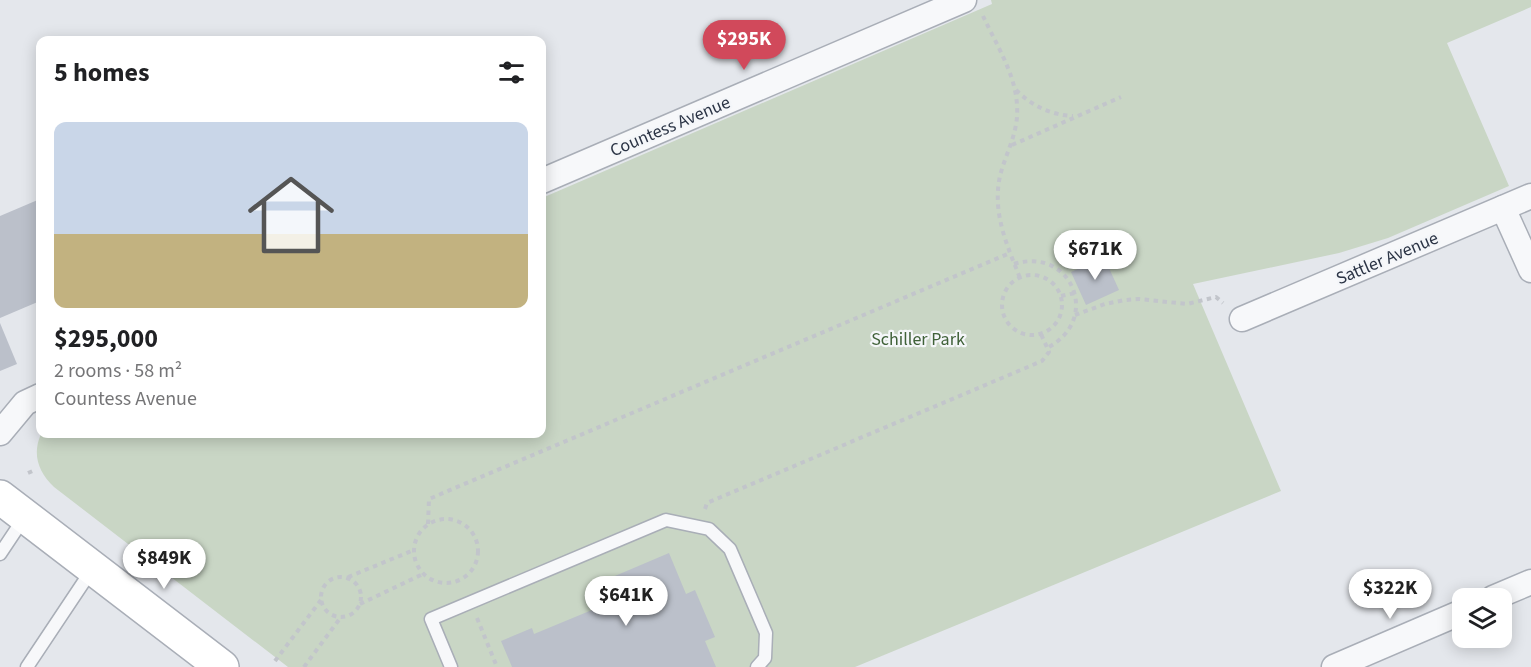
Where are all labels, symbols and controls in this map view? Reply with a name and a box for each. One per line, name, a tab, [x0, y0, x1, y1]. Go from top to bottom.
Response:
pin: $295K	[702, 20, 786, 71]
text: $295K	[717, 25, 771, 53]
text: 5 homes	[54, 54, 149, 91]
icon: filters	[495, 56, 528, 89]
street label: Countess Avenue	[606, 90, 734, 163]
icon: home	[237, 161, 345, 269]
street label: Sattler Avenue	[1332, 226, 1442, 291]
pin: $671K	[1053, 230, 1137, 281]
text: $671K	[1068, 235, 1122, 263]
text: $295,000	[54, 320, 158, 357]
park label: Schiller Park	[871, 327, 965, 352]
text: 2 rooms · 58 m²	[54, 357, 182, 385]
text: Countess Avenue	[54, 385, 197, 413]
pin: $849K	[122, 539, 206, 590]
text: $849K	[137, 544, 191, 572]
pin: $322K	[1348, 569, 1432, 620]
text: $322K	[1363, 574, 1417, 602]
pin: $641K	[584, 576, 668, 627]
text: $641K	[599, 581, 653, 609]
map controls	[1452, 588, 1512, 648]
button: layers	[1452, 588, 1512, 648]

